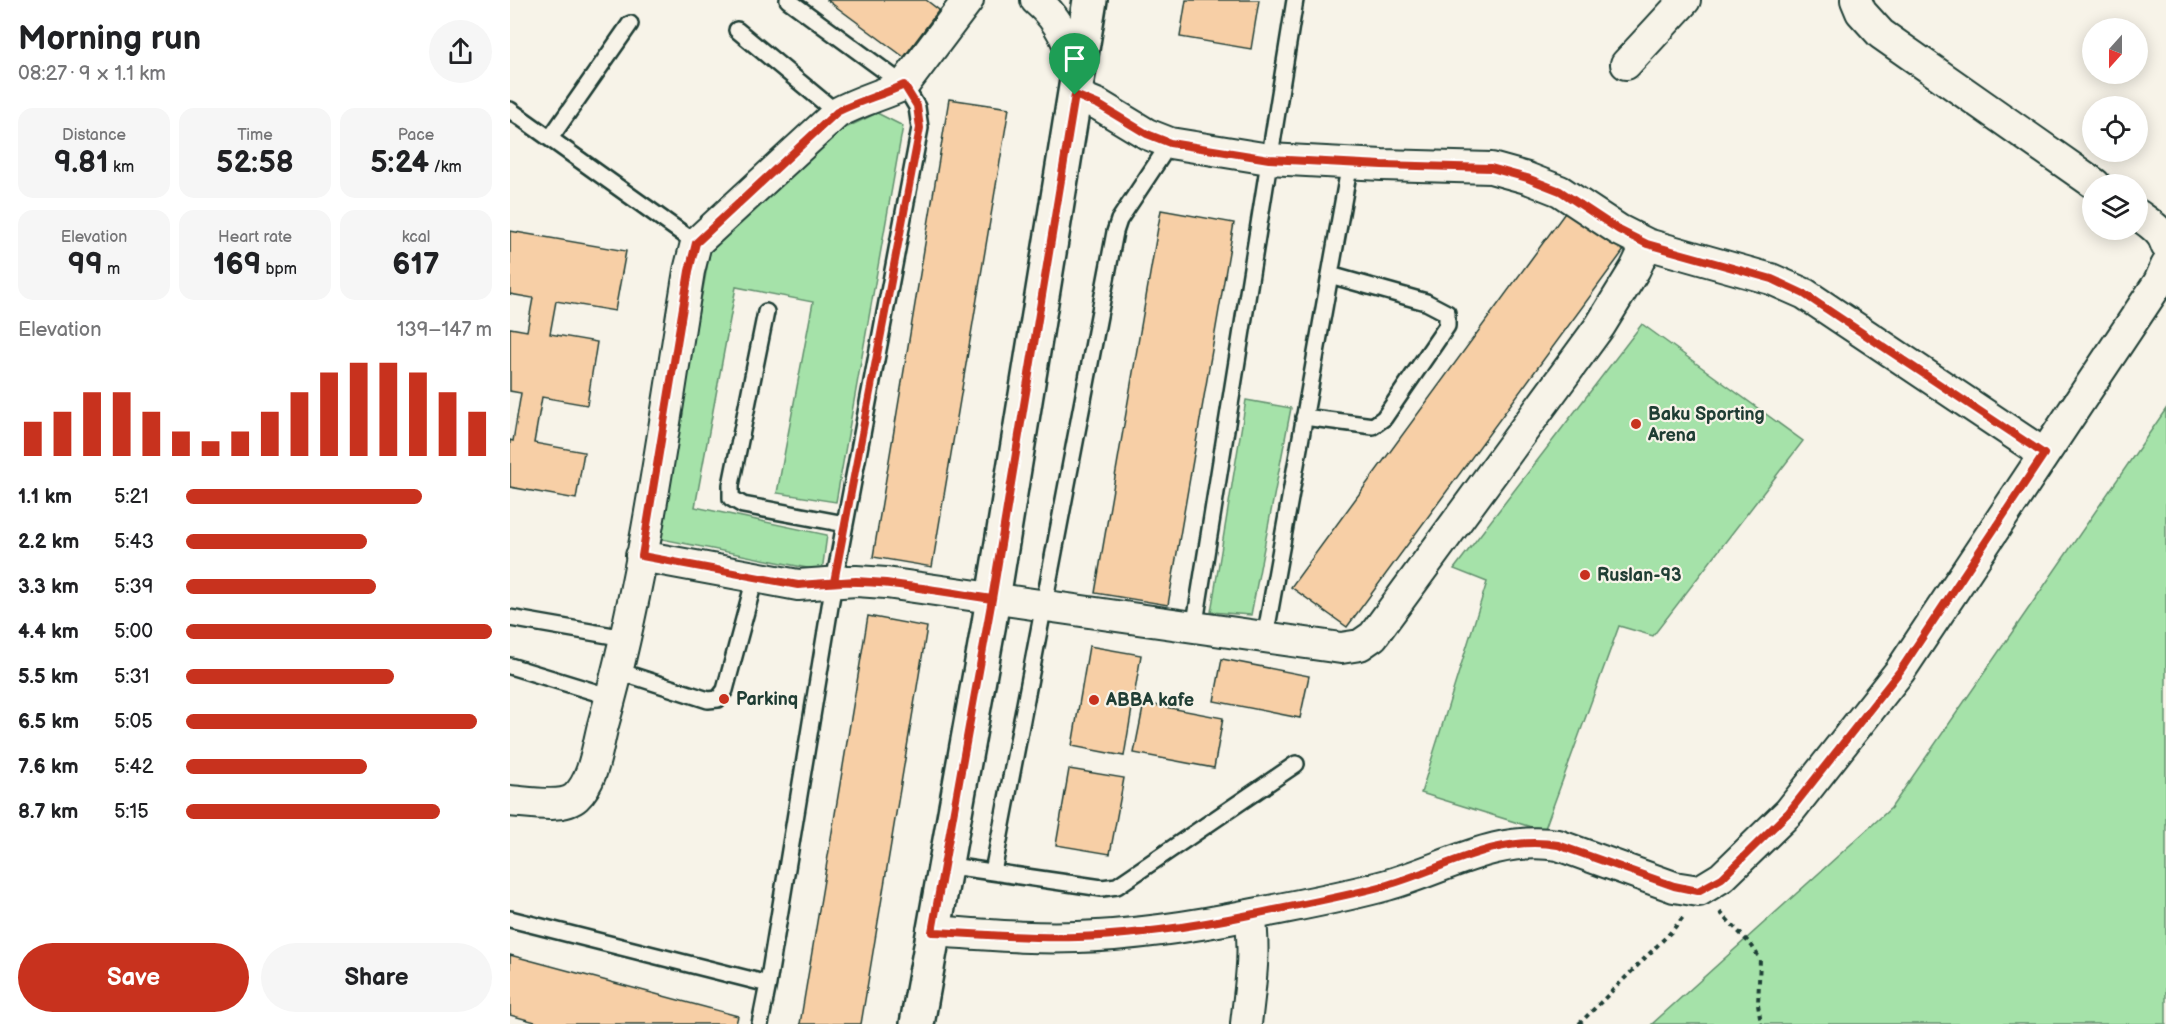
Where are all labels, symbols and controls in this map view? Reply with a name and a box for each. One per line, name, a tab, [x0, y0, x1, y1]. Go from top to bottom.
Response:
north arrow	[2082, 18, 2148, 84]
map controls	[2082, 18, 2148, 240]
text: Morning run	[18, 19, 201, 59]
button: share	[429, 20, 492, 83]
pin	[1049, 33, 1100, 95]
icon: arrive	[1058, 42, 1091, 75]
text: 08:27 · 9 × 1.1 km	[18, 62, 166, 86]
button: locate	[2082, 96, 2148, 162]
text: Distance	[62, 126, 126, 145]
text: Time	[237, 126, 273, 145]
text: Pace	[398, 126, 434, 145]
text: 9.81	[54, 145, 109, 181]
text: 52:58	[216, 145, 294, 181]
text: 5:24	[370, 145, 429, 181]
text: km	[109, 158, 134, 177]
text: /km	[429, 158, 462, 177]
button: layers	[2082, 174, 2148, 240]
text: Elevation	[61, 228, 127, 247]
text: Heart rate	[218, 228, 292, 247]
text: kcal	[402, 228, 430, 247]
text: 99	[68, 247, 103, 283]
text: 169	[213, 247, 261, 283]
text: 617	[392, 247, 440, 283]
text: m	[103, 260, 120, 279]
text: bpm	[261, 260, 297, 279]
text: Elevation	[18, 318, 101, 342]
text: 139–147 m	[397, 318, 492, 342]
place label: Baku Sporting Arena	[1647, 404, 1765, 446]
marker: Baku Sporting Arena	[1629, 417, 1643, 431]
text: 1.1 km	[18, 485, 72, 509]
text: 5:21	[114, 485, 149, 509]
text: 2.2 km	[18, 530, 79, 554]
text: 5:43	[114, 530, 154, 554]
place label: Ruslan-93	[1597, 565, 1682, 586]
marker: Ruslan-93	[1578, 568, 1592, 582]
text: 3.3 km	[18, 575, 79, 599]
text: 5:39	[114, 575, 153, 599]
text: 4.4 km	[18, 620, 79, 644]
text: 5:00	[114, 620, 153, 644]
text: 5.5 km	[18, 665, 78, 689]
text: 5:31	[114, 665, 150, 689]
place label: Parkinq	[736, 689, 798, 710]
place label: ABBA kafe	[1105, 690, 1194, 711]
marker: Parkinq	[717, 692, 731, 706]
marker: ABBA kafe	[1087, 693, 1101, 707]
text: 6.5 km	[18, 710, 79, 734]
text: 5:05	[114, 710, 153, 734]
text: 7.6 km	[18, 755, 79, 779]
text: 5:42	[114, 755, 154, 779]
text: 8.7 km	[18, 800, 78, 824]
text: 5:15	[114, 800, 149, 824]
button: Save	[18, 943, 249, 1012]
button: Share	[261, 943, 492, 1012]

